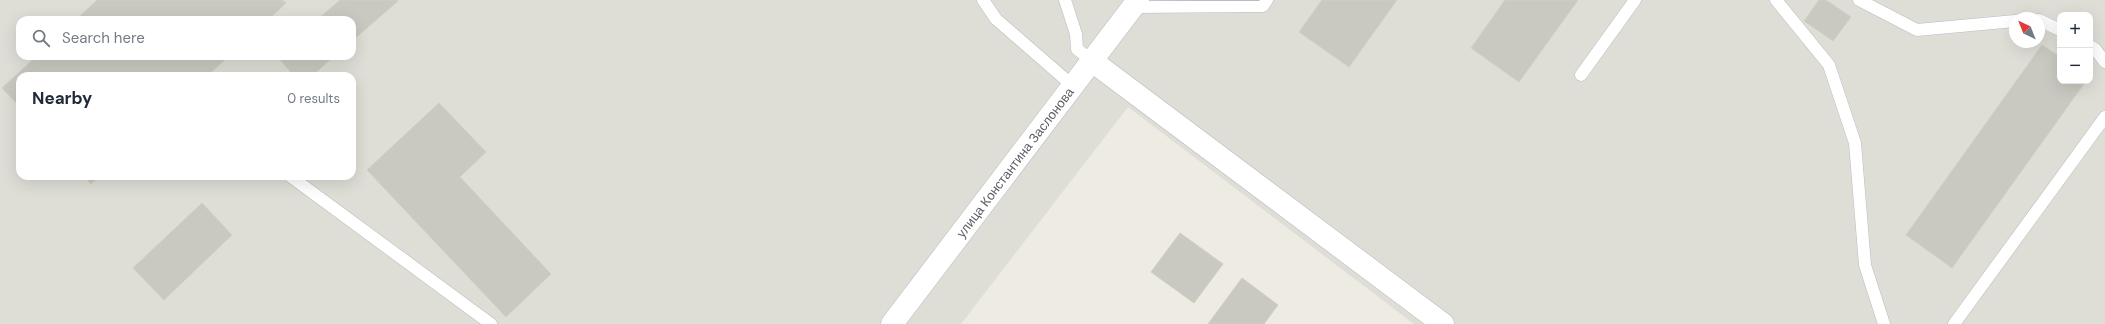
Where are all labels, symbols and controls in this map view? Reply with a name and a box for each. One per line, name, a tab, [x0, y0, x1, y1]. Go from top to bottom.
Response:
north arrow	[2009, 12, 2045, 48]
map controls	[2057, 12, 2093, 84]
button: +	[2057, 12, 2093, 48]
search box	[16, 16, 356, 60]
icon: search	[30, 27, 52, 49]
text: Search here	[62, 28, 145, 48]
button: −	[2057, 48, 2093, 84]
street label: улица Константина Заслонова	[952, 83, 1078, 241]
text: Nearby	[32, 87, 92, 109]
text: 0 results	[287, 90, 340, 107]

